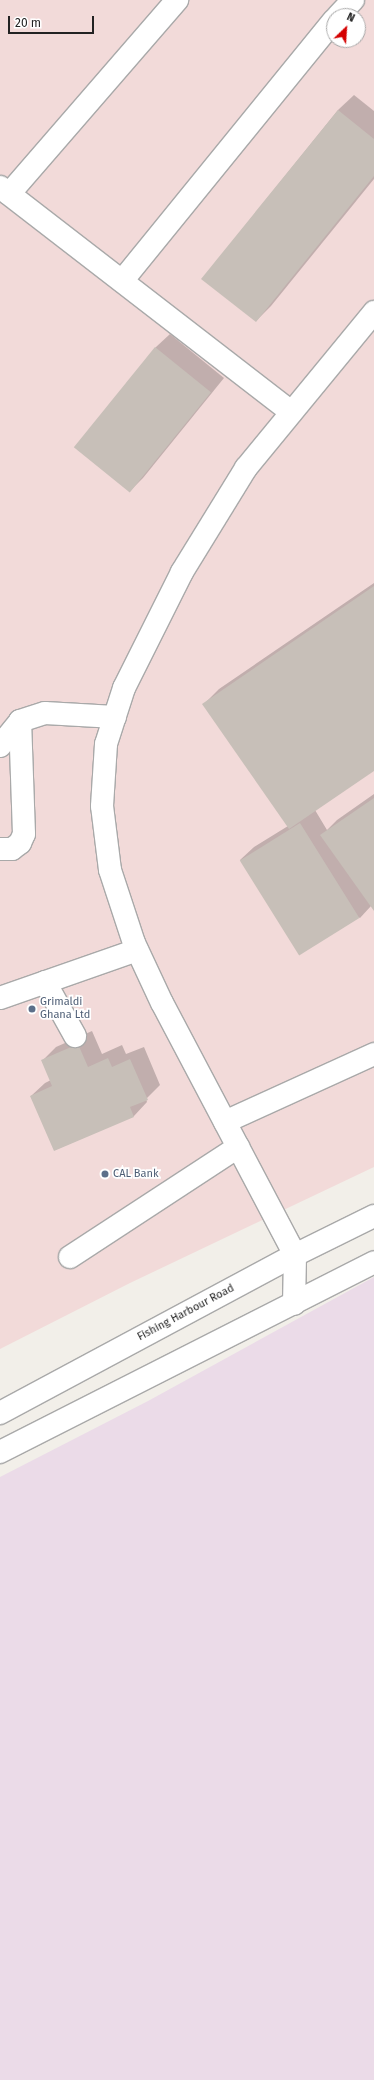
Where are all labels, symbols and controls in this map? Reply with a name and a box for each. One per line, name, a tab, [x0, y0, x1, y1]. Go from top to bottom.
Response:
scale bar	[10, 8, 96, 34]
north arrow	[326, 8, 366, 48]
text: N	[345, 10, 357, 25]
text: 20 m	[15, 16, 41, 30]
place label: Grimaldi Ghana Ltd	[40, 996, 90, 1022]
marker: Grimaldi Ghana Ltd	[27, 1004, 37, 1014]
place label: CAL Bank	[113, 1167, 159, 1181]
marker: CAL Bank	[100, 1169, 110, 1179]
street label: Fishing Harbour Road	[135, 1282, 237, 1344]

